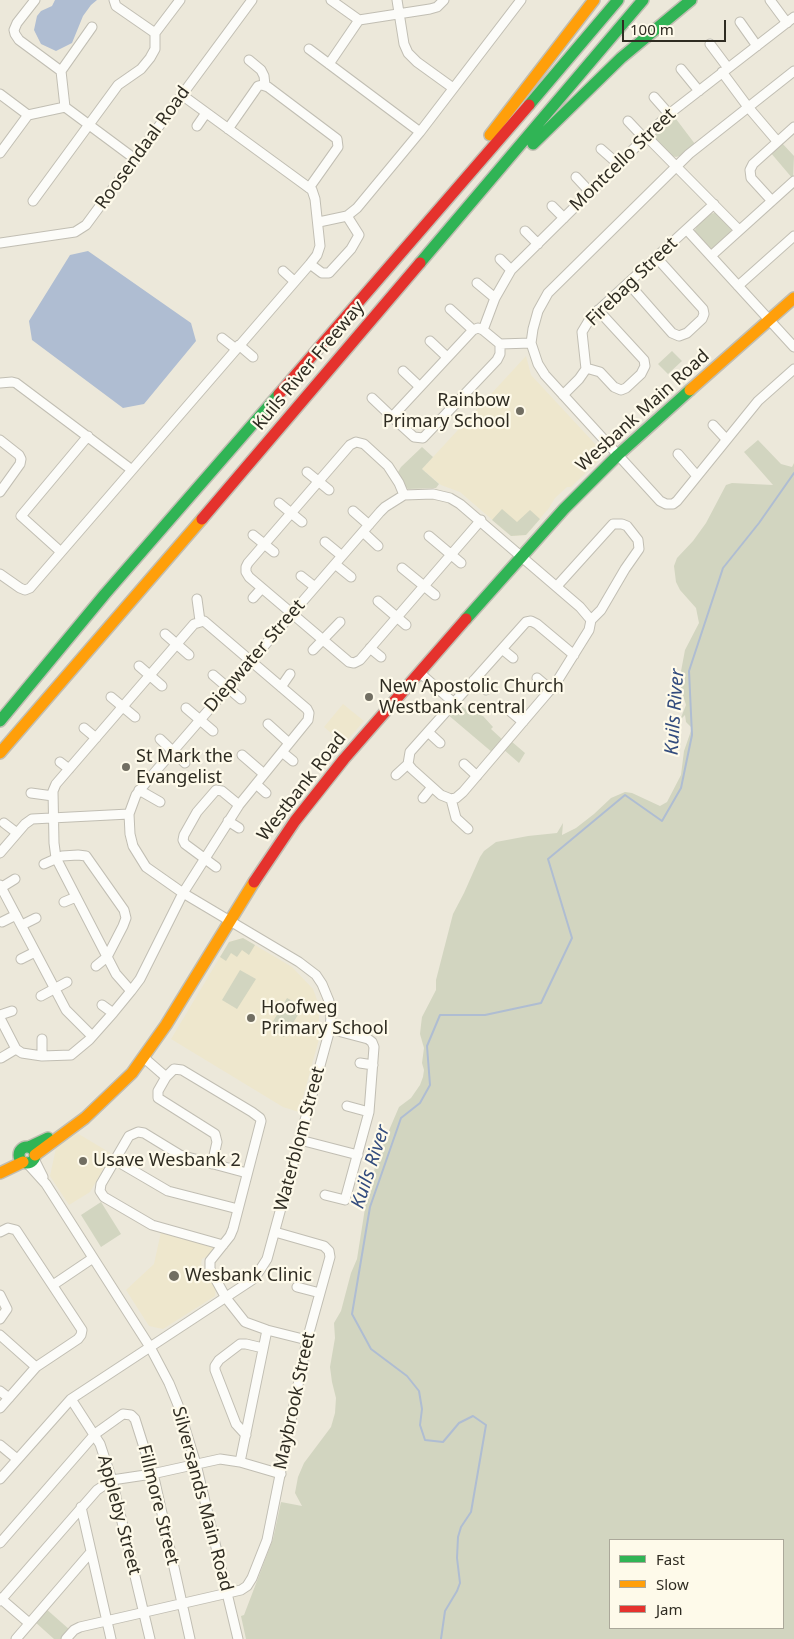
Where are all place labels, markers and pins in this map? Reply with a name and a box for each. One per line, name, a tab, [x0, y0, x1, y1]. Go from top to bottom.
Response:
place label: Rainbow Primary School	[383, 390, 510, 432]
marker: Rainbow Primary School	[514, 405, 526, 417]
place label: New Apostolic Church Westbank central	[379, 676, 564, 719]
marker: New Apostolic Church Westbank central	[363, 691, 375, 703]
place label: St Mark the Evangelist	[136, 746, 233, 789]
marker: St Mark the Evangelist	[120, 761, 132, 773]
place label: Hoofweg Primary School	[261, 997, 388, 1040]
marker: Hoofweg Primary School	[245, 1012, 257, 1024]
place label: Usave Wesbank 2	[93, 1150, 241, 1172]
marker: Usave Wesbank 2	[77, 1155, 89, 1167]
place label: Wesbank Clinic	[185, 1265, 312, 1287]
marker: Wesbank Clinic	[167, 1269, 181, 1283]

